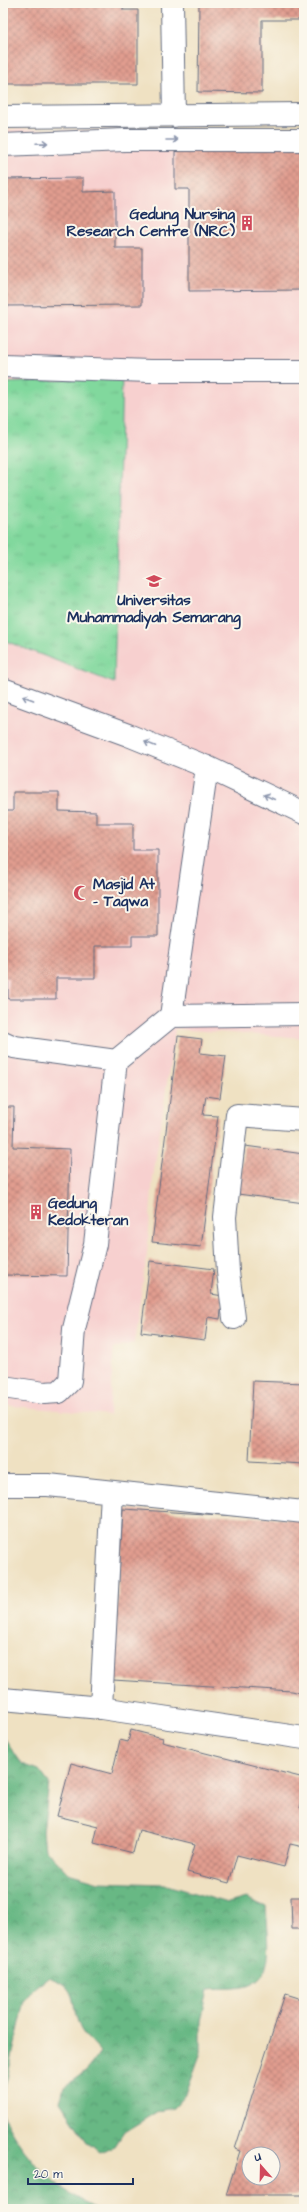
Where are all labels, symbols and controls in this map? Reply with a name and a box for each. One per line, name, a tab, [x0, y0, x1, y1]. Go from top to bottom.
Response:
one-way arrow	[165, 136, 178, 144]
one-way arrow	[35, 139, 48, 147]
place label: Gedung Nursing Research Centre (NRC)	[67, 204, 236, 242]
building icon: Gedung Nursing Research Centre (NRC)	[238, 214, 256, 232]
school or university icon: Universitas Muhammadiyah Semarang	[145, 572, 163, 590]
place label: Universitas Muhammadiyah Semarang	[67, 590, 241, 630]
one-way arrow	[23, 694, 35, 702]
one-way arrow	[144, 740, 156, 747]
one-way arrow	[263, 793, 275, 800]
place label: Masjid At - Taqwa	[93, 874, 156, 912]
mosque icon: Masjid At - Taqwa	[72, 884, 90, 902]
place label: Gedung Kedokteran	[48, 1193, 129, 1231]
building icon: Gedung Kedokteran	[27, 1203, 45, 1221]
north arrow	[241, 2146, 281, 2186]
text: U	[251, 2149, 263, 2166]
scale bar	[28, 2160, 133, 2186]
text: 20 m	[34, 2166, 63, 2183]

